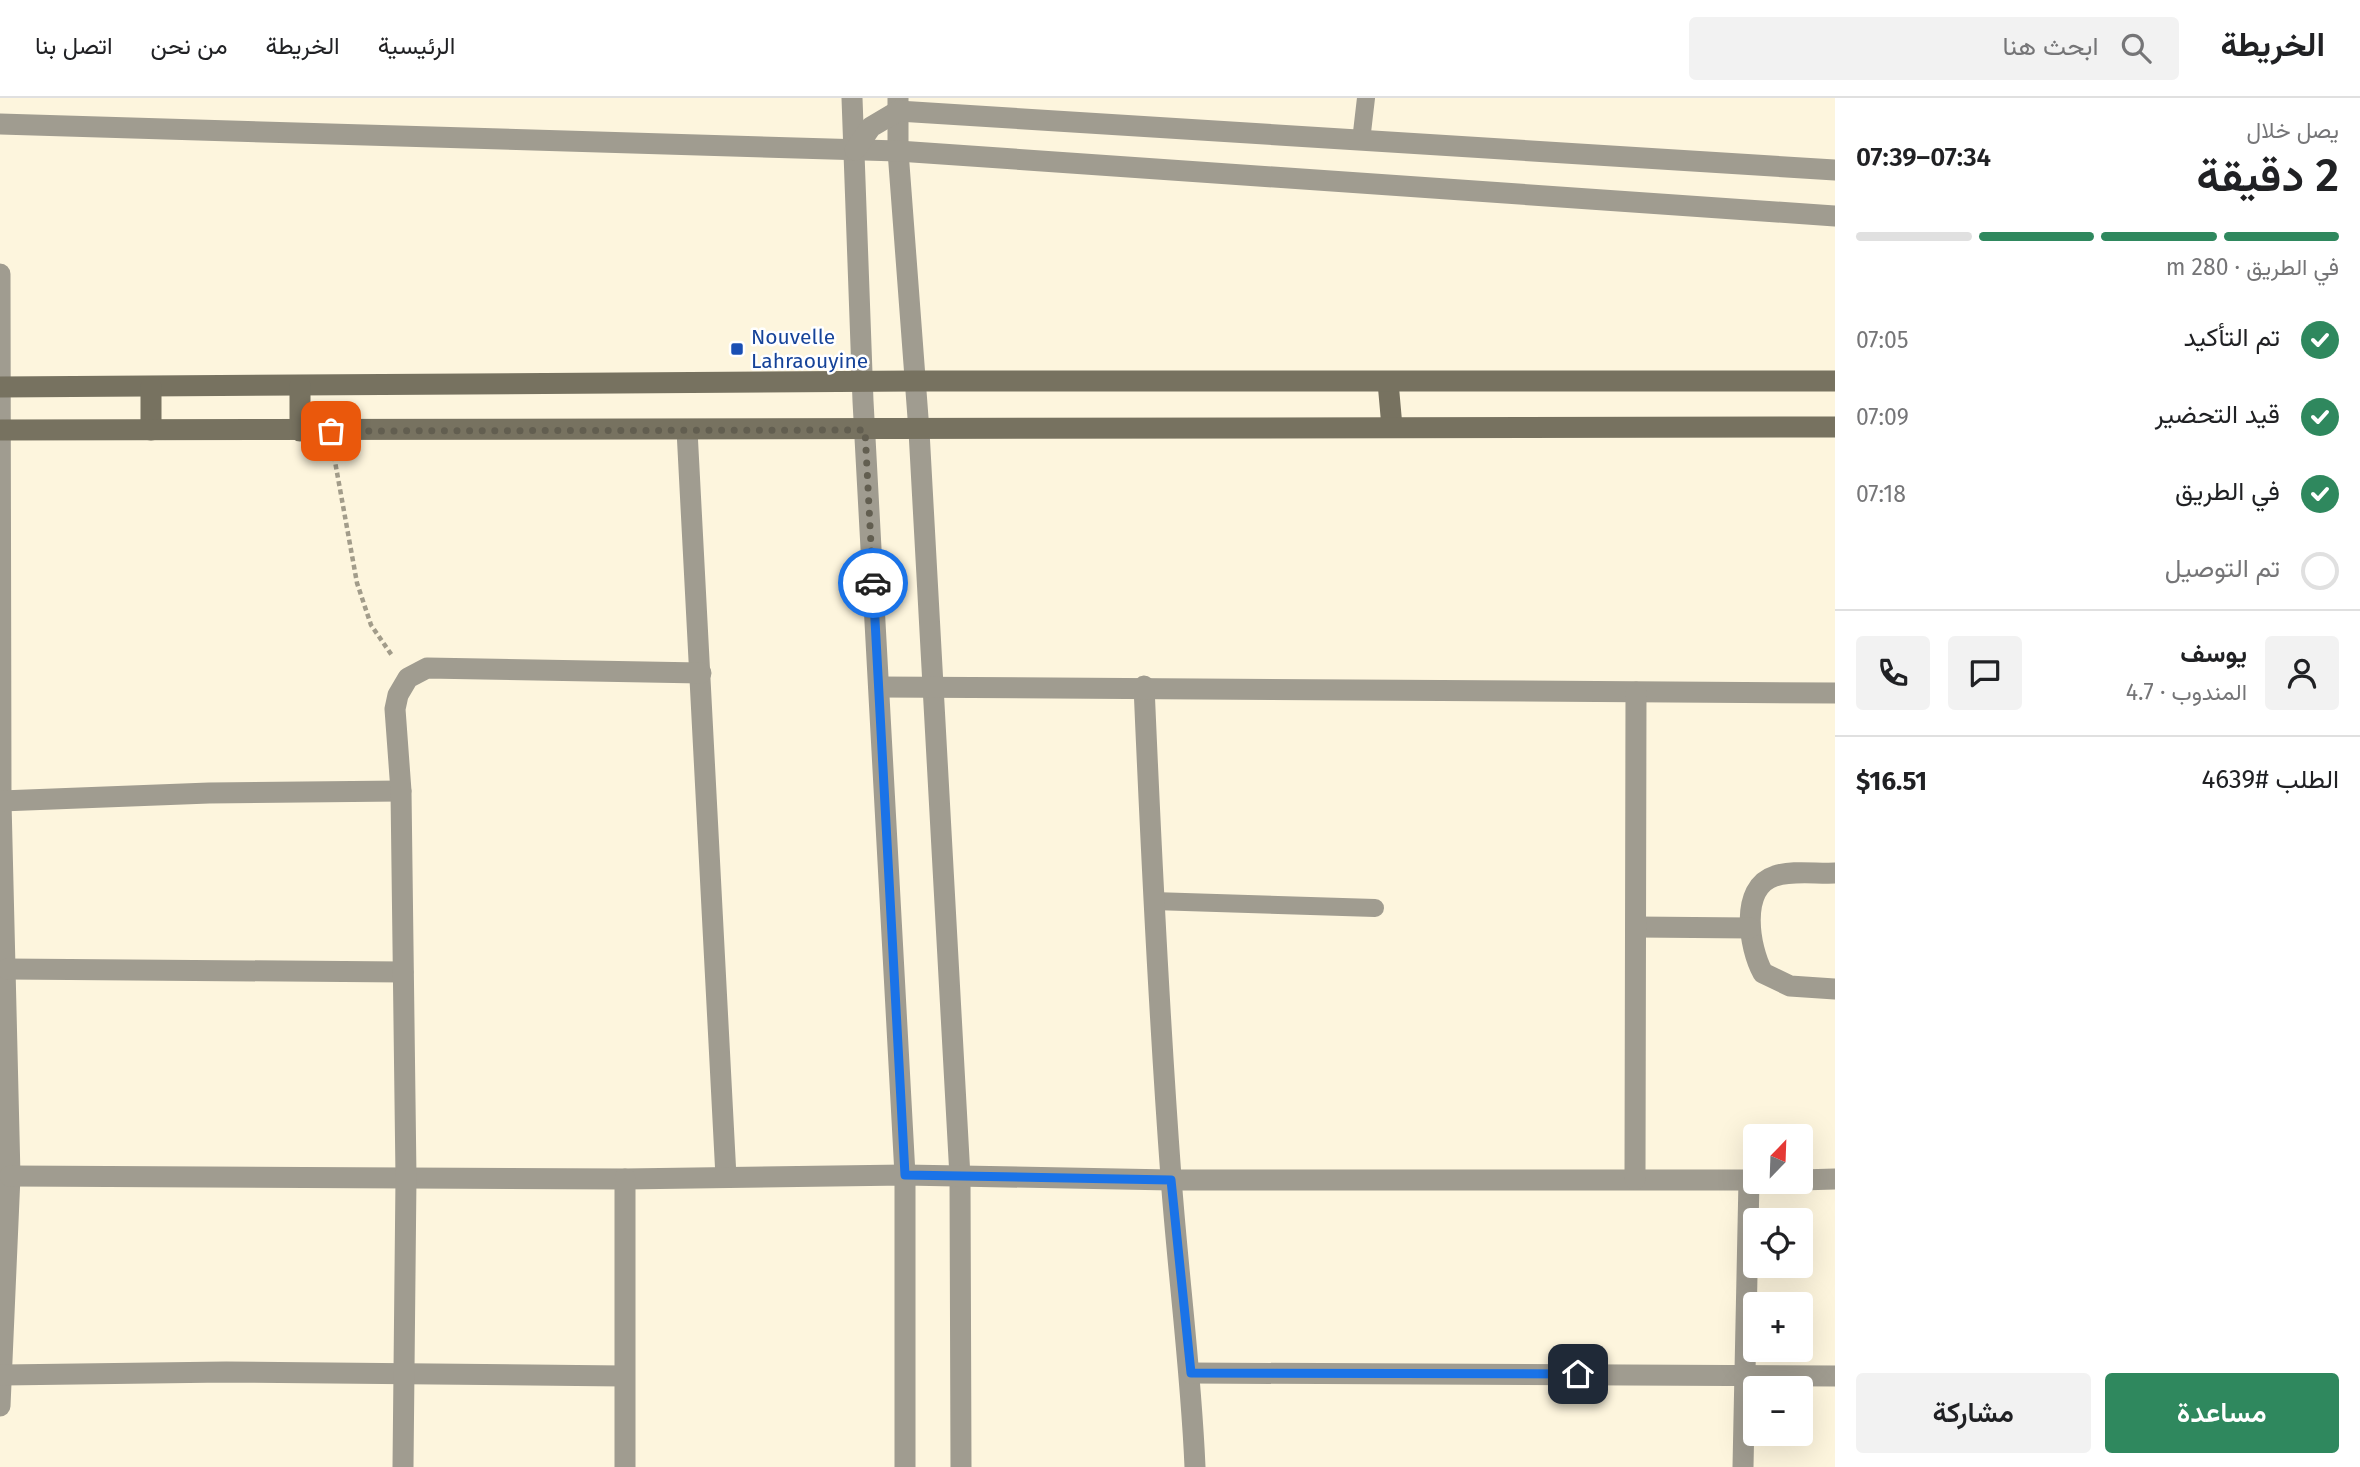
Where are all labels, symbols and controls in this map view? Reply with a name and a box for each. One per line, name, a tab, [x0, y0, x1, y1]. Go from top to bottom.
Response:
search box	[1689, 17, 2179, 80]
text: الخريطة	[2221, 25, 2325, 65]
icon: search	[2117, 29, 2155, 67]
text: ابحث هنا	[2002, 31, 2099, 62]
text: اتصل بنا	[35, 32, 112, 60]
text: من نحن	[150, 32, 227, 60]
text: الخريطة	[265, 32, 340, 60]
text: الرئيسية	[378, 32, 455, 60]
text: يصل خلال	[2247, 116, 2339, 144]
text: 07:34–07:39	[1856, 142, 1991, 173]
text: 2 دقيقة	[2196, 148, 2339, 203]
text: في الطريق · 280 m	[2166, 253, 2339, 281]
icon: check	[2301, 321, 2339, 359]
text: تم التأكيد	[2184, 322, 2280, 353]
place label: Nouvelle Lahraouyine	[751, 324, 868, 374]
text: 07:05	[1856, 326, 1908, 354]
marker: Nouvelle Lahraouyine	[729, 341, 745, 357]
icon: check	[2301, 398, 2339, 436]
text: قيد التحضير	[2155, 399, 2280, 430]
pin	[301, 401, 361, 461]
text: 07:09	[1856, 403, 1909, 431]
icon: bag	[312, 412, 350, 450]
icon: check	[2301, 475, 2339, 513]
text: في الطريق	[2175, 476, 2280, 507]
text: 07:18	[1856, 480, 1906, 508]
courier	[838, 548, 908, 618]
text: تم التوصيل	[2165, 553, 2280, 584]
icon: car	[854, 564, 892, 602]
button: phone	[1856, 636, 1930, 710]
button: chat	[1948, 636, 2022, 710]
button: person	[2265, 636, 2339, 710]
text: يوسف	[2180, 638, 2247, 669]
text: المندوب · 4.7	[2126, 678, 2247, 706]
text: الطلب #4639	[2201, 764, 2339, 795]
text: $16.51	[1856, 766, 1927, 797]
north arrow	[1743, 1124, 1813, 1194]
map controls	[1743, 1124, 1813, 1446]
button: locate	[1743, 1208, 1813, 1278]
button: +	[1743, 1292, 1813, 1362]
pin	[1548, 1344, 1608, 1404]
icon: home	[1559, 1355, 1597, 1393]
button: مشاركة	[1856, 1373, 2091, 1453]
button: مساعدة	[2105, 1373, 2339, 1453]
button: −	[1743, 1376, 1813, 1446]

